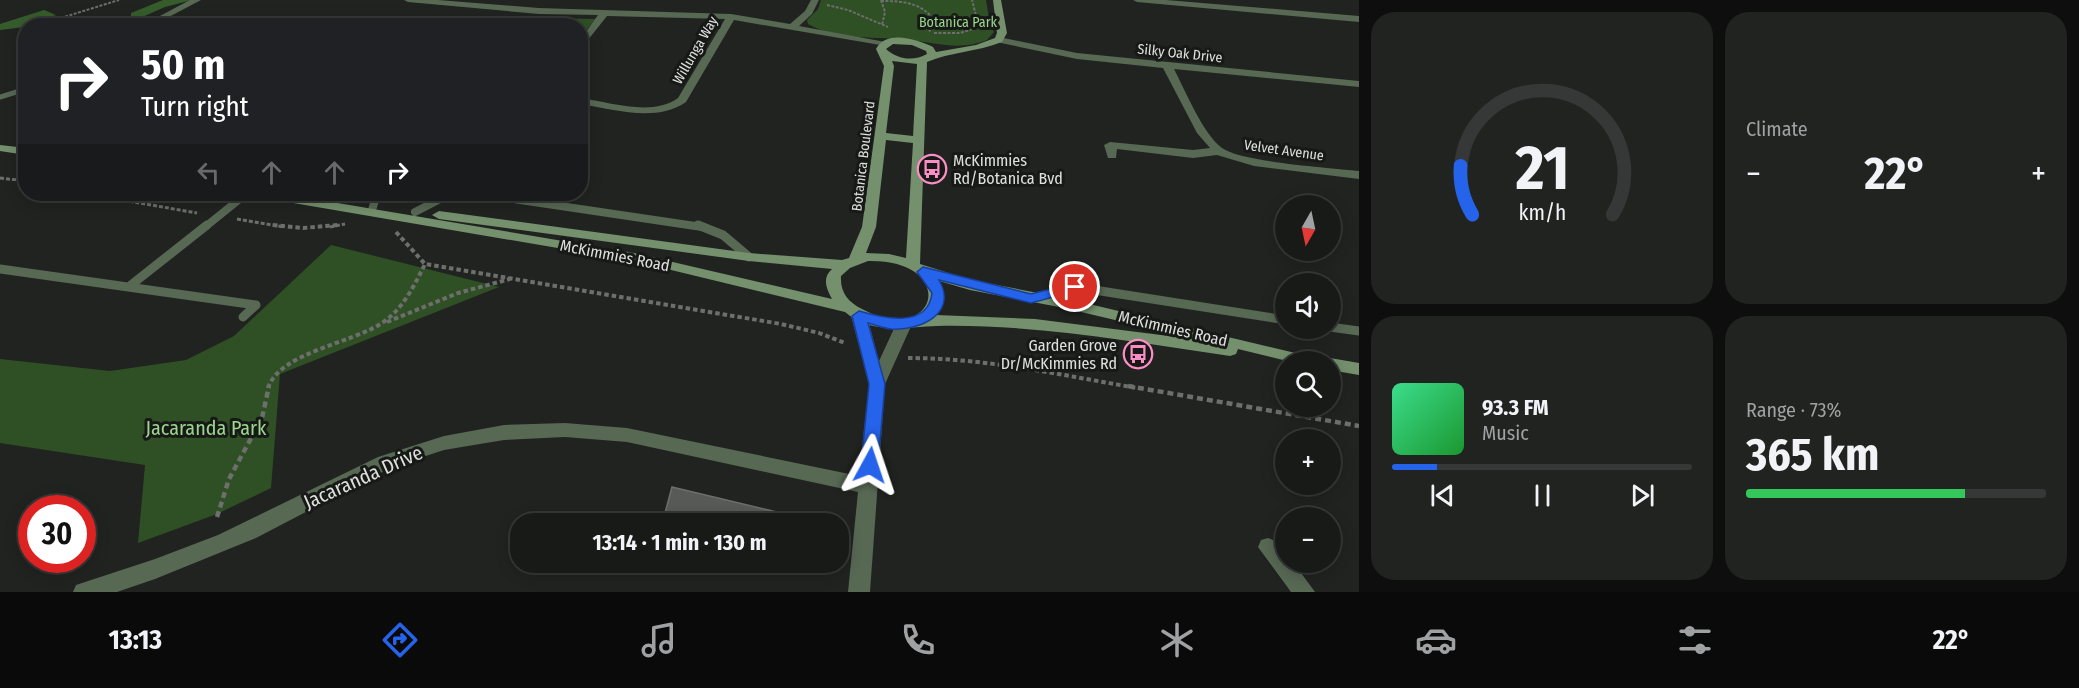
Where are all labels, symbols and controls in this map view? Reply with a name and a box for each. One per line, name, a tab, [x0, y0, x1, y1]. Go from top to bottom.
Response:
street label: Willunga Way	[669, 13, 722, 87]
park label: Botanica Park	[919, 14, 998, 31]
text: 50 m	[141, 40, 225, 90]
street label: Silky Oak Drive	[1137, 41, 1223, 66]
icon: right	[42, 42, 120, 120]
text: Turn right	[141, 91, 249, 123]
street label: Botanica Boulevard	[848, 100, 879, 212]
text: Climate	[1746, 117, 1808, 141]
text: 21	[1514, 131, 1569, 206]
street label: Velvet Avenue	[1243, 136, 1325, 165]
text: 22°	[1865, 147, 1927, 201]
place label: McKimmies Rd/Botanica Bvd	[953, 151, 1063, 188]
bus stop icon: McKimmies Rd/Botanica Bvd	[916, 153, 948, 185]
text: −	[1746, 154, 1761, 194]
text: +	[2031, 154, 2046, 194]
icon: left	[192, 156, 225, 189]
icon: ahead	[255, 156, 288, 189]
icon: ahead	[318, 156, 351, 189]
icon: right	[381, 156, 414, 189]
north arrow	[1275, 195, 1341, 261]
map controls	[1275, 195, 1341, 573]
text: km/h	[1518, 200, 1566, 226]
street label: McKimmies Road	[559, 236, 671, 275]
pin	[1049, 261, 1100, 312]
icon: arrive	[1058, 270, 1091, 303]
button: sound	[1275, 273, 1341, 339]
street label: McKimmies Road	[1117, 307, 1229, 350]
place label: Garden Grove Dr/McKimmies Rd	[1001, 336, 1117, 373]
bus stop icon: Garden Grove Dr/McKimmies Rd	[1122, 338, 1154, 370]
button: search	[1275, 351, 1341, 417]
text: 93.3 FM	[1482, 394, 1549, 421]
text: Range · 73%	[1746, 398, 1842, 422]
park label: Jacaranda Park	[146, 416, 267, 440]
text: Music	[1482, 421, 1529, 445]
text: 365 km	[1746, 428, 1879, 482]
button: +	[1275, 429, 1341, 495]
position arrow	[838, 433, 902, 497]
street label: Jacaranda Drive	[300, 440, 426, 514]
icon: previous	[1426, 479, 1459, 512]
icon: pause	[1526, 479, 1559, 512]
icon: next	[1626, 479, 1659, 512]
speed limit sign: 30	[18, 495, 96, 573]
button: −	[1275, 507, 1341, 573]
text: 13:14 · 1 min · 130 m	[593, 529, 766, 556]
icon: directions	[379, 619, 421, 661]
icon: music	[638, 619, 680, 661]
icon: phone	[897, 619, 939, 661]
icon: climate	[1156, 619, 1198, 661]
icon: car	[1415, 619, 1457, 661]
icon: filters	[1674, 619, 1716, 661]
text: 13:13	[108, 624, 162, 656]
text: 22°	[1933, 624, 1970, 656]

